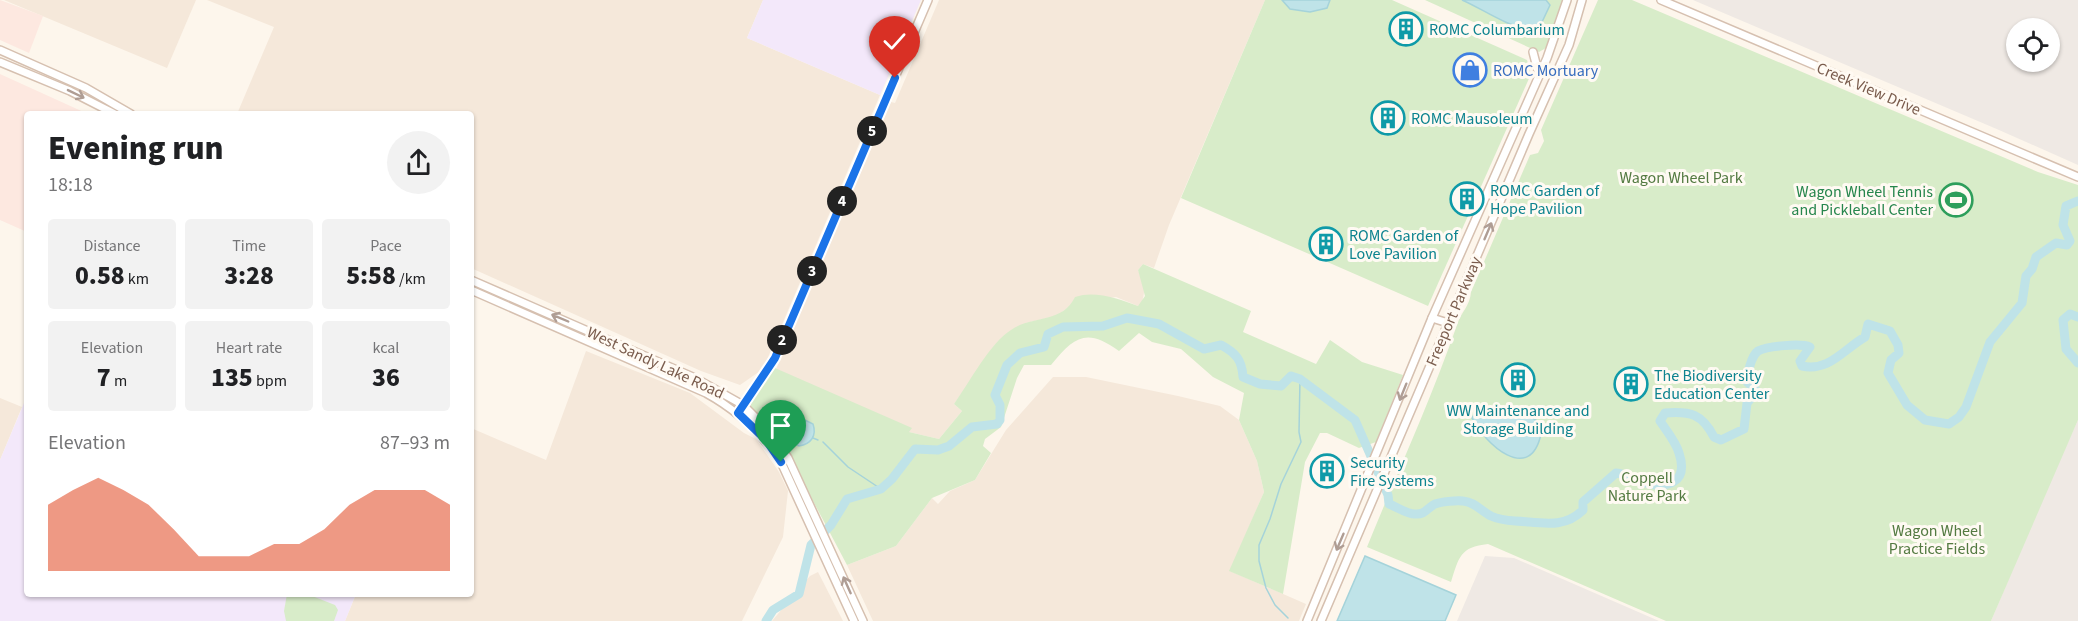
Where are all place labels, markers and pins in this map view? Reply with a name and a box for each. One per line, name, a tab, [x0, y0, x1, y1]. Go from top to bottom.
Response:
building icon: ROMC Columbarium	[1388, 11, 1424, 47]
pin	[869, 16, 920, 78]
place label: ROMC Columbarium	[1429, 19, 1565, 41]
shop icon: ROMC Mortuary	[1452, 52, 1488, 88]
place label: ROMC Mortuary	[1493, 60, 1599, 82]
building icon: ROMC Mausoleum	[1370, 100, 1406, 136]
place label: ROMC Mausoleum	[1411, 108, 1532, 130]
pin: 5	[857, 116, 887, 146]
place label: ROMC Garden of Hope Pavilion	[1490, 180, 1600, 220]
building icon: ROMC Garden of Hope Pavilion	[1449, 181, 1485, 217]
place label: Wagon Wheel Tennis and Pickleball Center	[1791, 181, 1933, 221]
sports icon: Wagon Wheel Tennis and Pickleball Center	[1938, 182, 1974, 218]
pin: 4	[827, 186, 857, 216]
place label: ROMC Garden of Love Pavilion	[1349, 225, 1459, 265]
building icon: ROMC Garden of Love Pavilion	[1308, 226, 1344, 262]
pin: 3	[797, 256, 827, 286]
pin: 2	[767, 325, 797, 355]
building icon: WW Maintenance and Storage Building	[1500, 362, 1536, 398]
place label: The Biodiversity Education Center	[1654, 365, 1770, 405]
building icon: The Biodiversity Education Center	[1613, 366, 1649, 402]
pin	[755, 400, 806, 462]
place label: WW Maintenance and Storage Building	[1446, 400, 1590, 440]
place label: Security Fire Systems	[1350, 452, 1434, 492]
building icon: Security Fire Systems	[1309, 453, 1345, 489]

